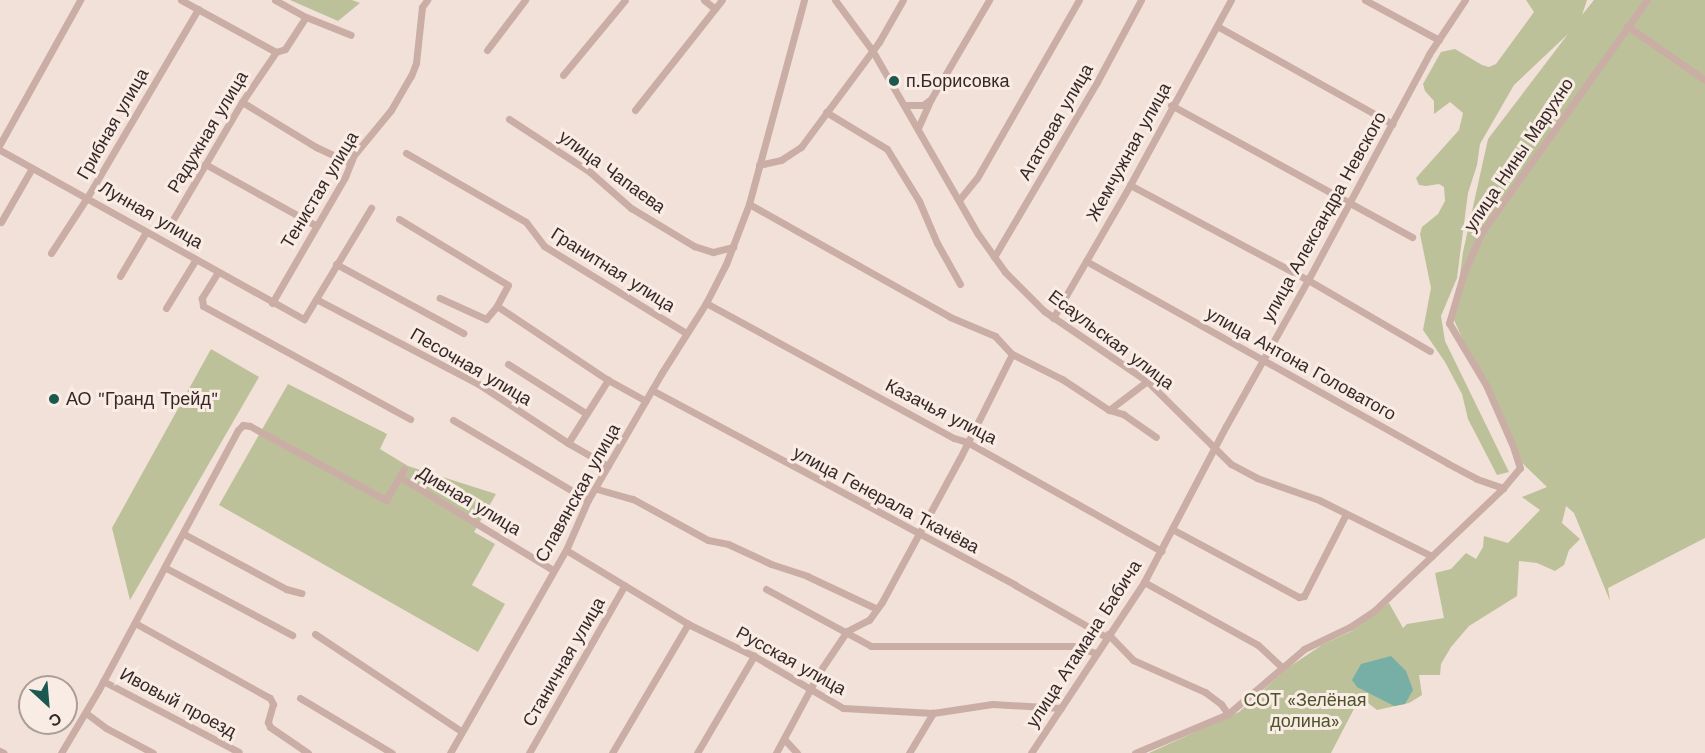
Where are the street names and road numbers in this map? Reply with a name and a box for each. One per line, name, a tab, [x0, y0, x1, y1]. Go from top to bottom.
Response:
street label: Агатовая улица	[1014, 60, 1098, 184]
street label: Грибная улица	[73, 65, 153, 183]
street label: Радужная улица	[163, 67, 253, 197]
street label: улица Нины Марухно	[1460, 74, 1578, 236]
street label: Жемчужная улица	[1082, 79, 1176, 225]
street label: улица Александра Невского	[1257, 108, 1391, 326]
street label: улица Чапаева	[554, 126, 670, 218]
street label: Тенистая улица	[277, 128, 363, 252]
street label: Лунная улица	[95, 177, 207, 253]
street label: Гранитная улица	[547, 223, 679, 317]
street label: Есаульская улица	[1044, 286, 1178, 394]
street label: улица Антона Головатого	[1202, 303, 1400, 425]
street label: Песочная улица	[407, 324, 535, 410]
street label: Казачья улица	[882, 375, 1000, 449]
street label: Славянская улица	[531, 420, 625, 566]
street label: улица Генерала Ткачёва	[789, 442, 983, 558]
street label: Дивная улица	[413, 462, 525, 540]
street label: улица Атамана Бабича	[1022, 556, 1146, 732]
street label: Станичная улица	[518, 593, 610, 731]
street label: Русская улица	[732, 622, 850, 700]
street label: Ивовый проезд	[116, 663, 240, 743]

